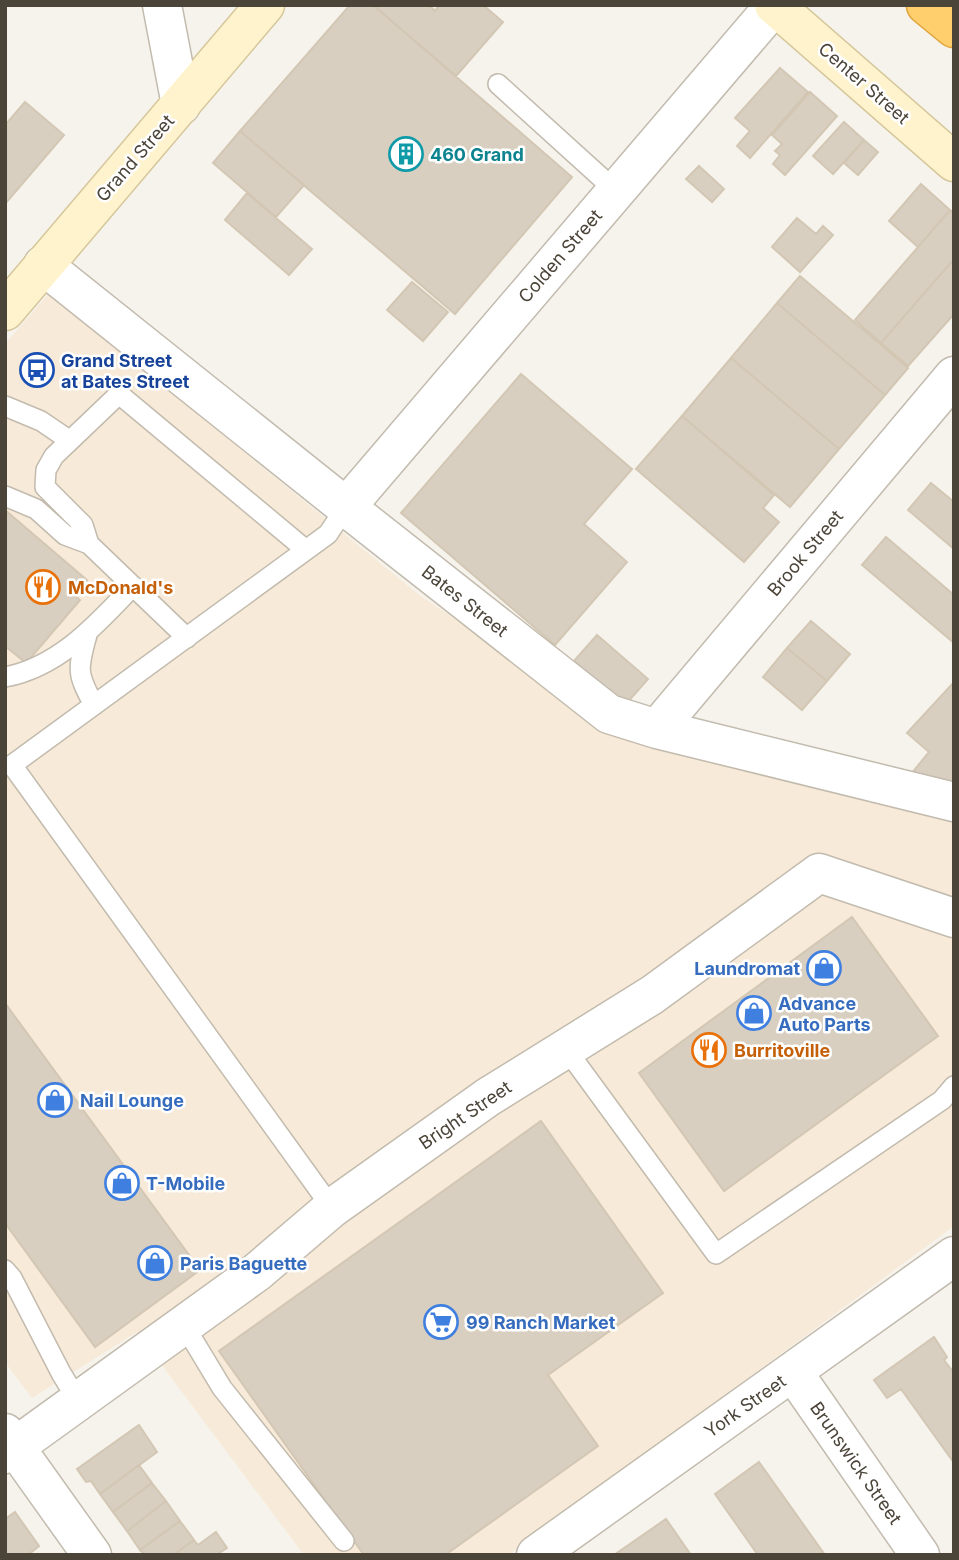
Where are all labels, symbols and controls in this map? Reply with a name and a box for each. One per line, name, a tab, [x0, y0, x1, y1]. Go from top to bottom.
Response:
street label: Center Street	[814, 38, 914, 128]
street label: Grand Street	[92, 110, 178, 206]
building icon: 460 Grand	[387, 135, 425, 173]
place label: 460 Grand	[430, 144, 524, 165]
street label: Colden Street	[514, 205, 606, 307]
place label: Grand Street at Bates Street	[61, 350, 190, 392]
bus stop icon: Grand Street at Bates Street	[18, 351, 56, 389]
street label: Brook Street	[763, 506, 847, 600]
street label: Bates Street	[418, 561, 512, 641]
restaurant icon: McDonald's	[24, 568, 62, 606]
place label: McDonald's	[68, 577, 173, 598]
shop icon: Laundromat	[805, 949, 843, 987]
place label: Laundromat	[694, 958, 800, 979]
place label: Advance Auto Parts	[778, 993, 870, 1035]
shop icon: Advance Auto Parts	[735, 994, 773, 1032]
restaurant icon: Burritoville	[690, 1031, 728, 1069]
place label: Burritoville	[734, 1040, 830, 1061]
street label: Bright Street	[415, 1076, 515, 1154]
shop icon: Nail Lounge	[36, 1081, 74, 1119]
place label: Nail Lounge	[80, 1090, 184, 1111]
shop icon: T-Mobile	[103, 1164, 141, 1202]
place label: T-Mobile	[146, 1173, 225, 1194]
shop icon: Paris Baguette	[136, 1244, 174, 1282]
place label: Paris Baguette	[180, 1253, 308, 1274]
supermarket icon: 99 Ranch Market	[422, 1303, 460, 1341]
place label: 99 Ranch Market	[466, 1312, 616, 1333]
street label: York Street	[700, 1370, 790, 1442]
street label: Brunswick Street	[806, 1398, 906, 1528]

